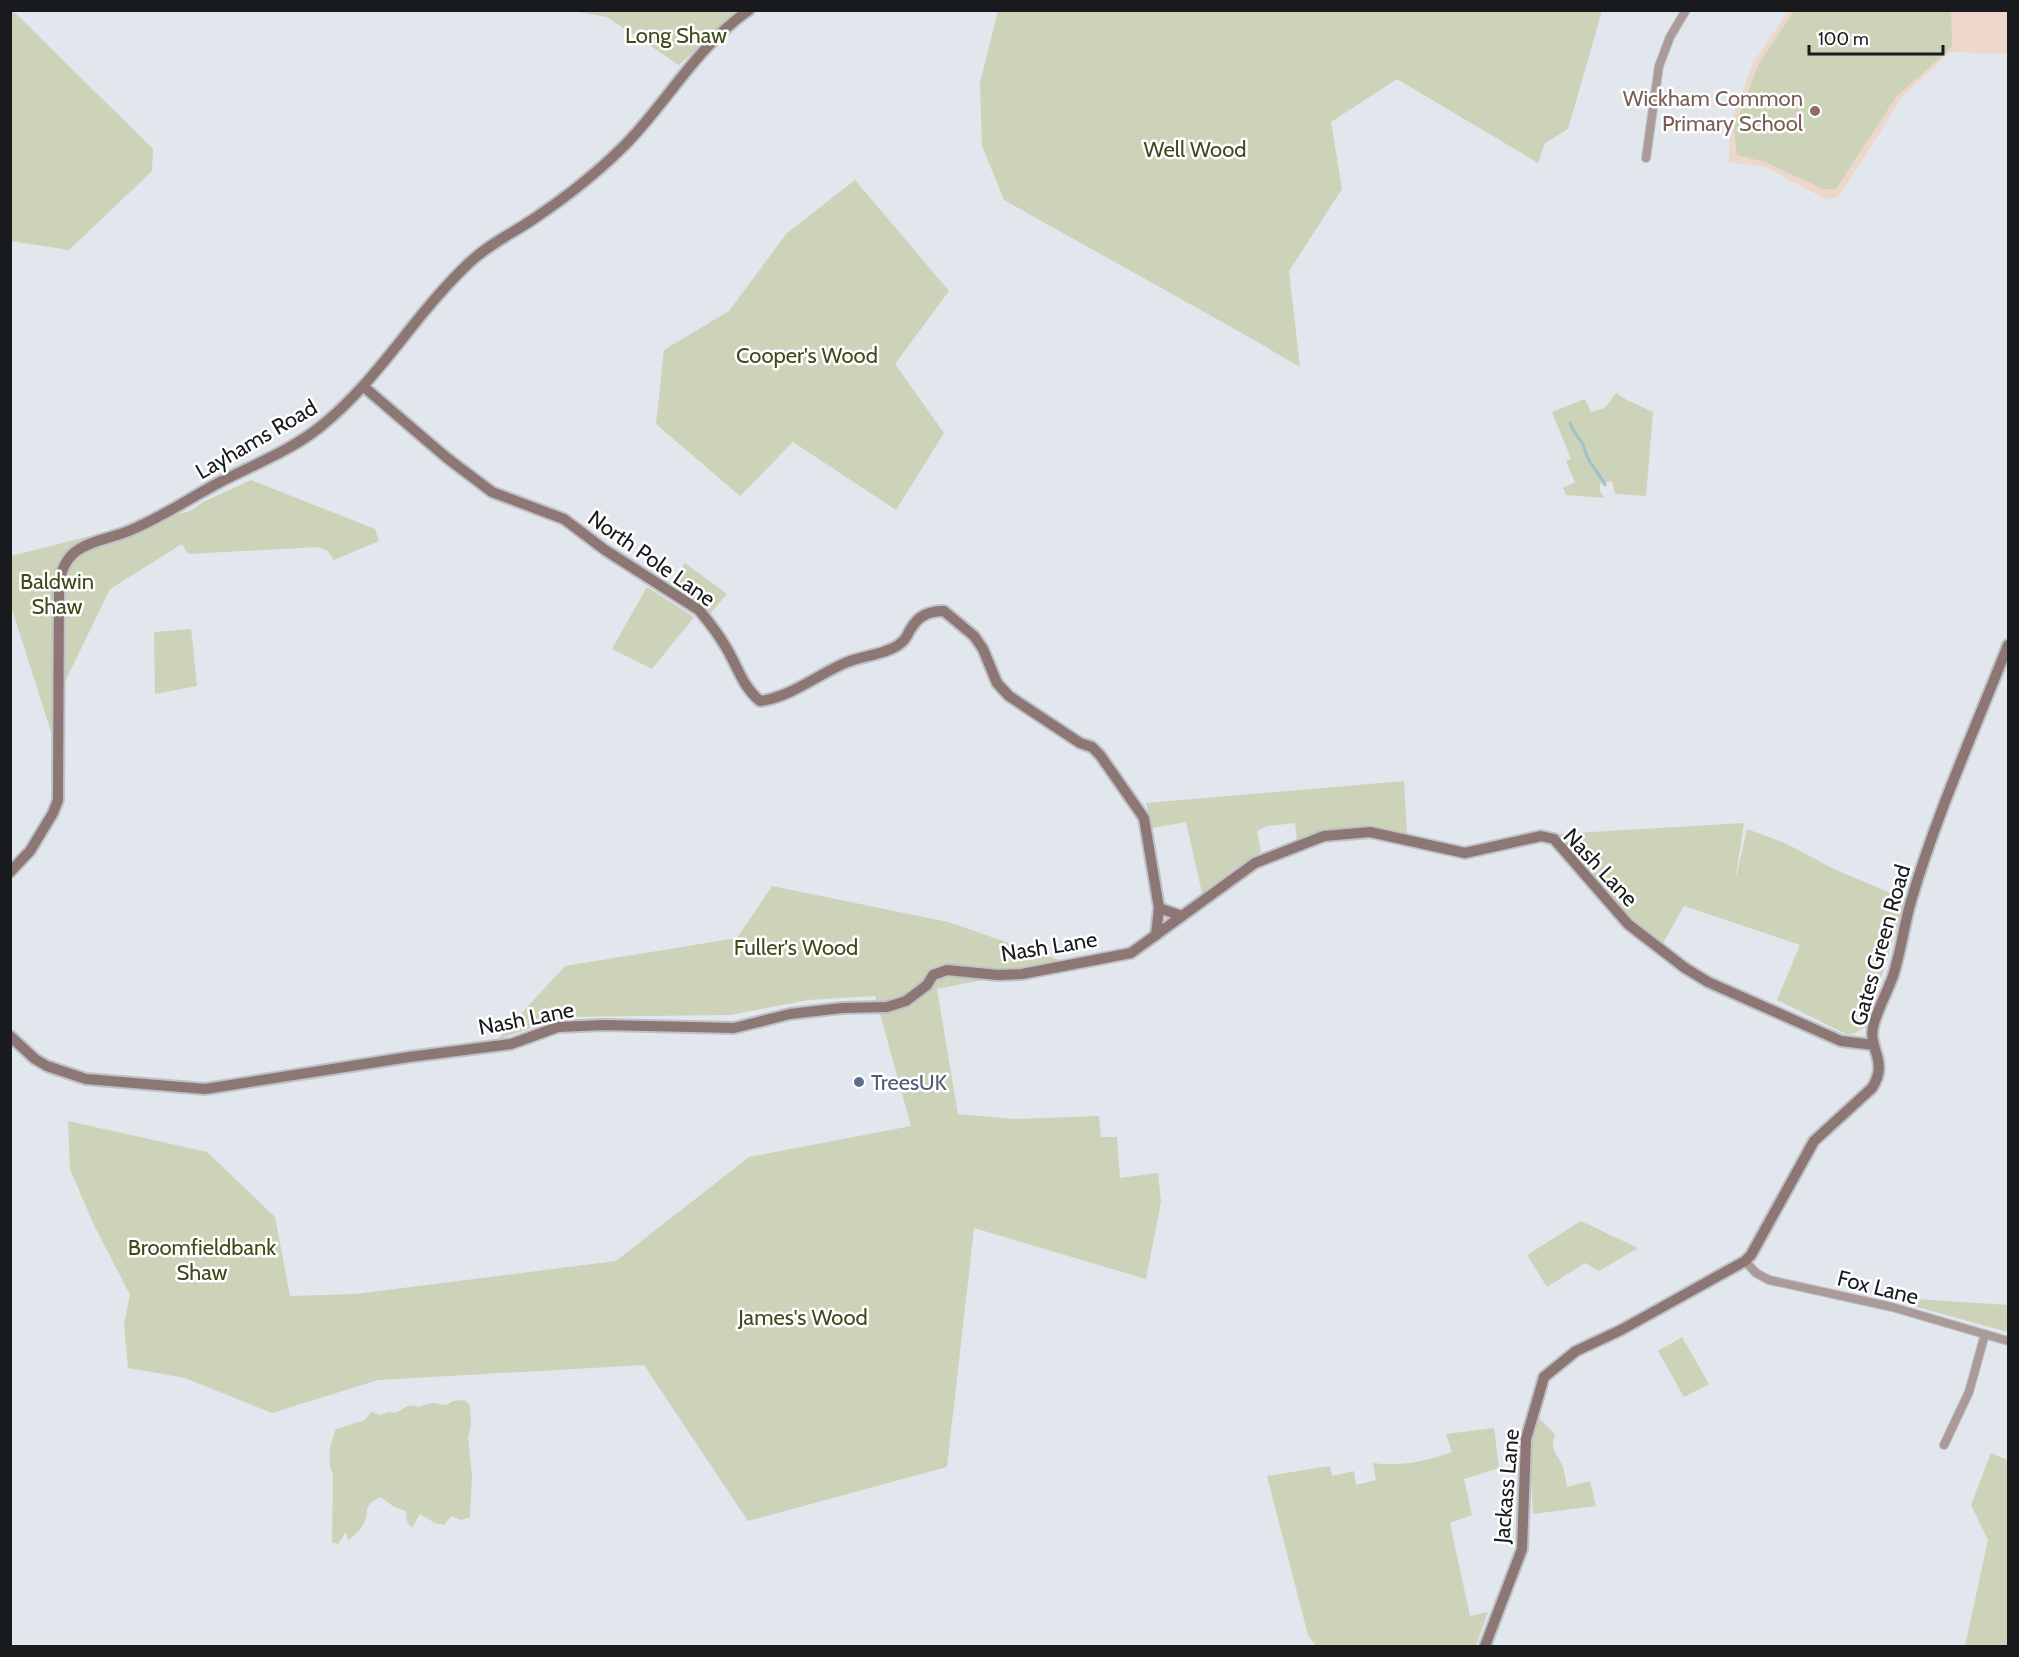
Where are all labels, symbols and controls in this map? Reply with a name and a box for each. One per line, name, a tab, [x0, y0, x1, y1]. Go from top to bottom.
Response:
scale bar	[1809, 18, 1942, 56]
park label: Long Shaw	[625, 22, 727, 49]
text: 100 m	[1818, 28, 1869, 50]
place label: Wickham Common Primary School	[1623, 85, 1804, 137]
marker: Wickham Common Primary School	[1808, 104, 1822, 118]
park label: Well Wood	[1144, 136, 1246, 163]
park label: Cooper's Wood	[736, 342, 878, 369]
street label: Layhams Road	[191, 394, 322, 485]
street label: North Pole Lane	[583, 505, 721, 612]
park label: Baldwin Shaw	[20, 568, 94, 620]
street label: Nash Lane	[1558, 823, 1644, 912]
street label: Gates Green Road	[1845, 861, 1916, 1029]
street label: Nash Lane	[999, 926, 1099, 967]
park label: Fuller's Wood	[734, 934, 858, 961]
street label: Nash Lane	[476, 996, 576, 1041]
place label: TreesUK	[871, 1069, 948, 1096]
marker: TreesUK	[852, 1075, 866, 1089]
park label: Broomfieldbank Shaw	[128, 1234, 276, 1286]
street label: Fox Lane	[1834, 1264, 1921, 1311]
park label: James's Wood	[737, 1304, 868, 1331]
street label: Jackass Lane	[1488, 1428, 1525, 1545]

